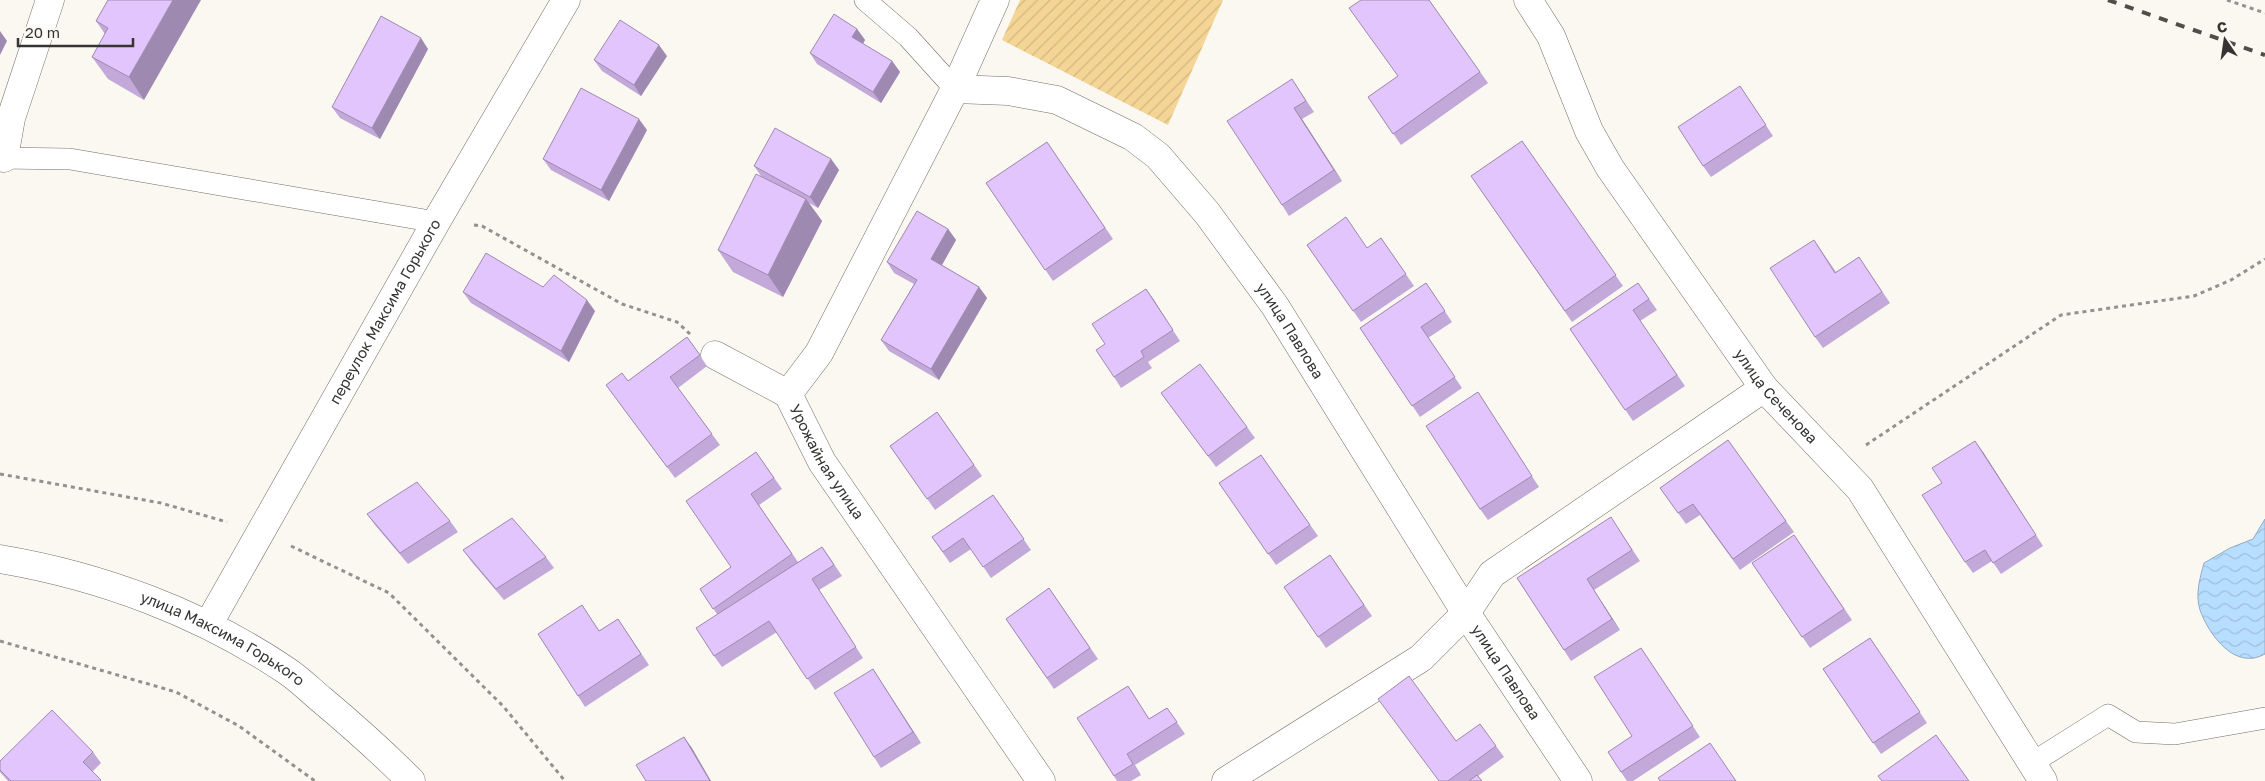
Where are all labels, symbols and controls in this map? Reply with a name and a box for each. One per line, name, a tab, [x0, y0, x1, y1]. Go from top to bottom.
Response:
scale bar	[18, 15, 132, 47]
north arrow	[2200, 15, 2250, 65]
text: С	[2215, 17, 2229, 36]
text: 20 m	[25, 23, 60, 41]
street label: переулок Максима Горького	[325, 215, 444, 407]
street label: улица Павлова	[1253, 279, 1328, 382]
street label: улица Сеченова	[1731, 345, 1822, 447]
street label: Урожайная улица	[787, 401, 869, 522]
street label: улица Максима Горького	[138, 587, 309, 689]
street label: улица Павлова	[1468, 621, 1545, 723]

